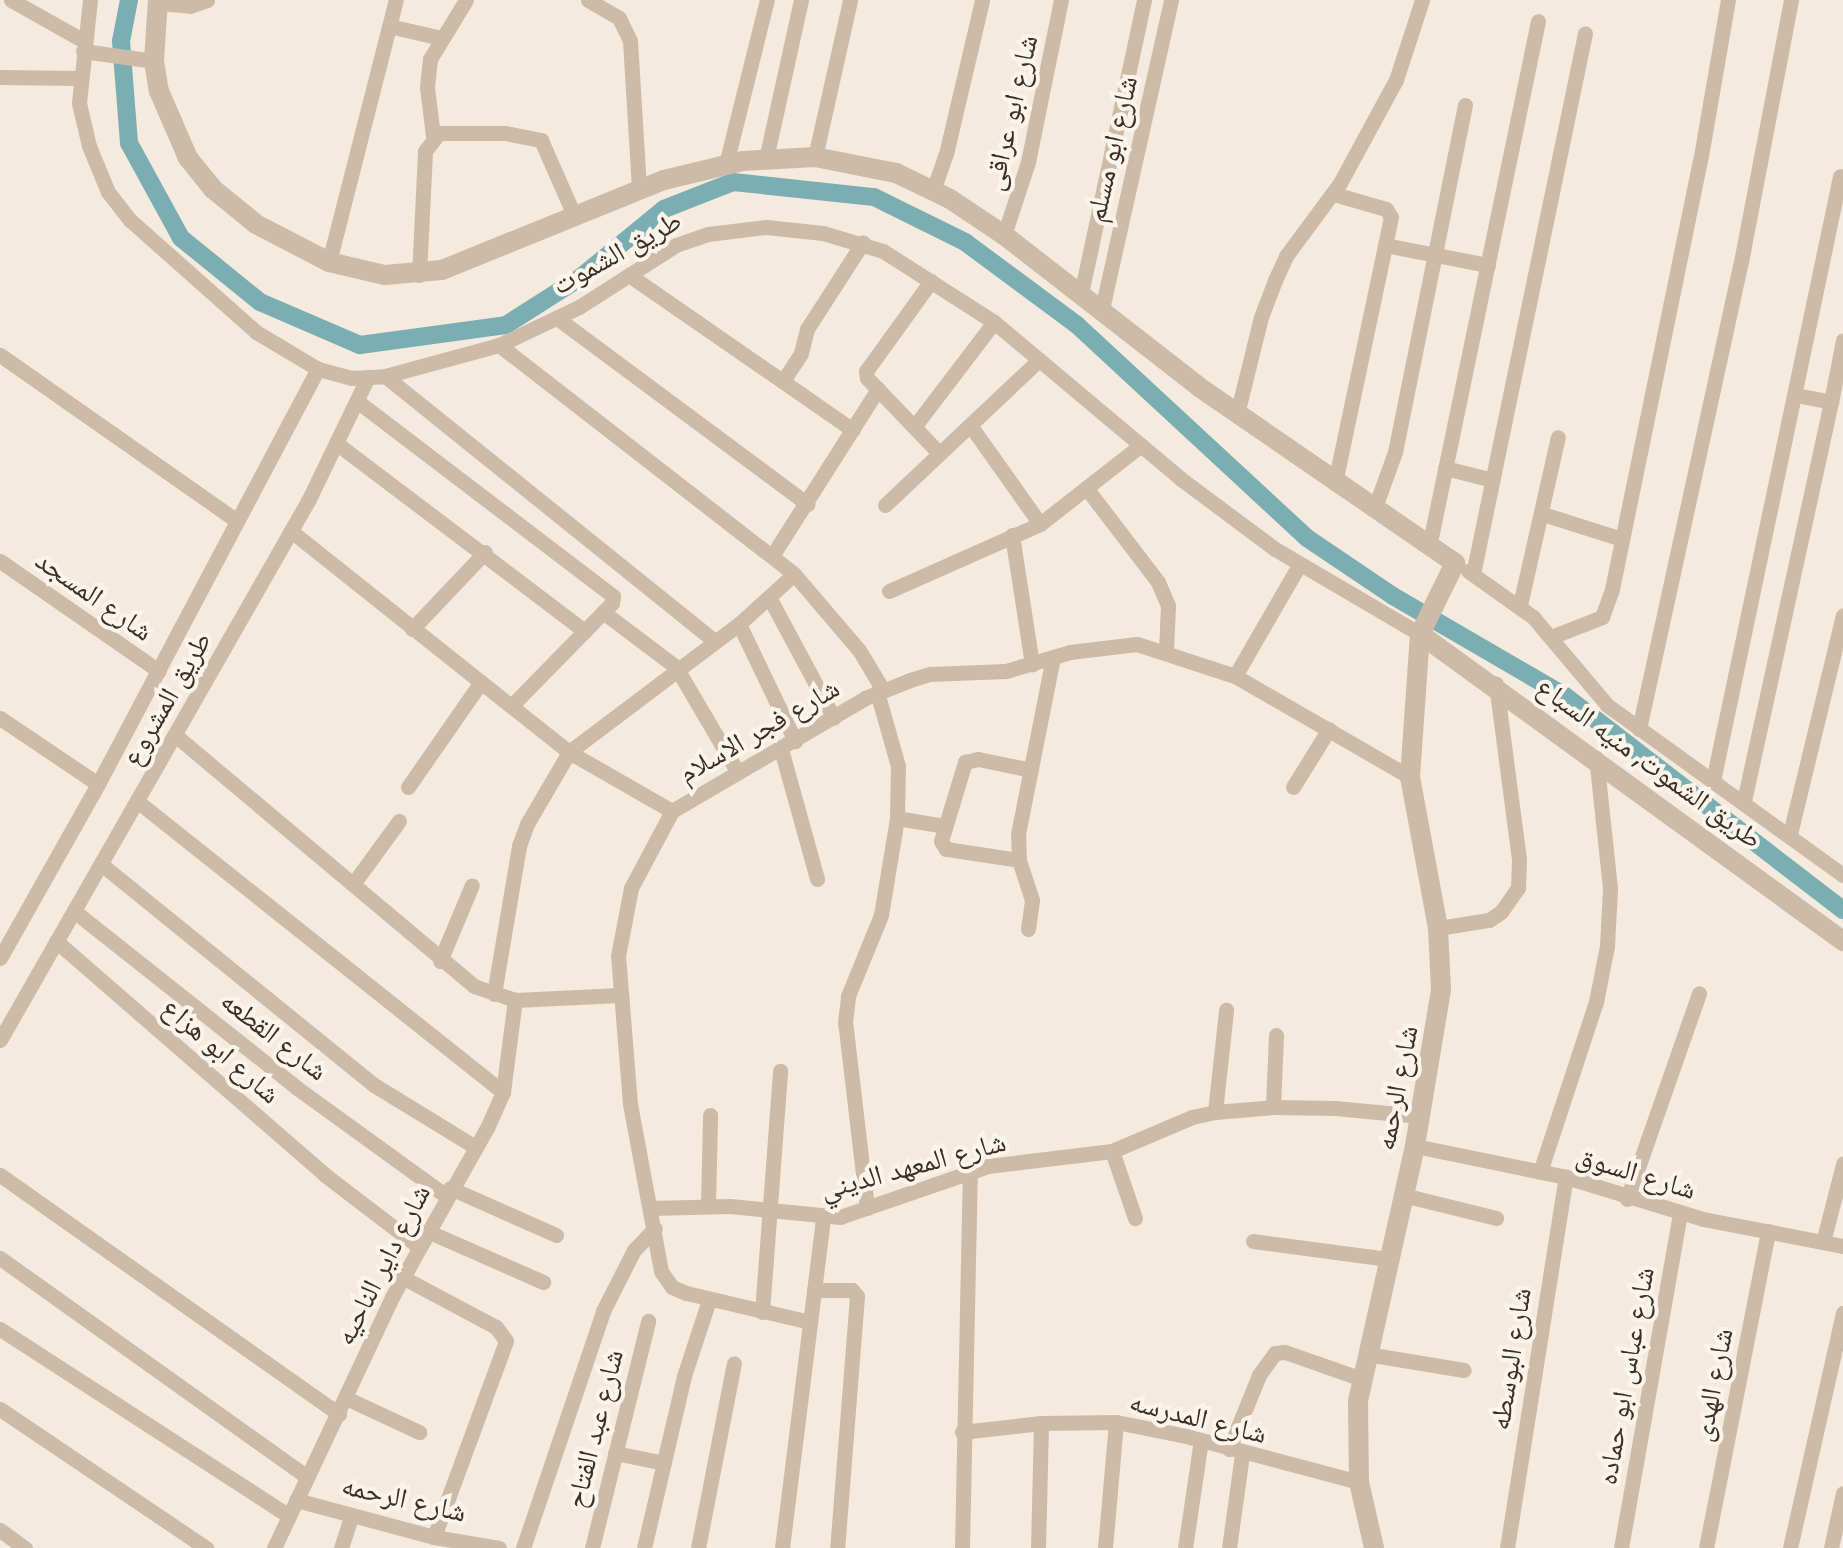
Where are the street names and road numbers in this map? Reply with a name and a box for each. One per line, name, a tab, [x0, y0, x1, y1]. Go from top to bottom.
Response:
street label: شارع ابو عراقى	[977, 32, 1045, 194]
street label: شارع ابو مسلم	[1079, 73, 1145, 225]
street label: طريق الشموت	[547, 204, 687, 302]
street label: شارع المسجد	[29, 543, 159, 649]
street label: طريق المشروع	[115, 626, 219, 772]
street label: طريق الشموت, منيه السباع	[1530, 670, 1768, 856]
street label: شارع فجر الاسلام	[673, 671, 845, 791]
street label: شارع القطعه	[214, 984, 334, 1088]
street label: شارع ابو هزاع	[155, 991, 287, 1111]
street label: شارع الرحمه	[1368, 1023, 1426, 1153]
street label: شارع المعهد الديني	[817, 1125, 1009, 1207]
street label: شارع السوق	[1572, 1139, 1700, 1207]
street label: شارع داير الناحيه	[328, 1179, 438, 1351]
street label: شارع عباس ابو حماده	[1590, 1265, 1662, 1487]
street label: شارع البوسطه	[1483, 1286, 1539, 1432]
street label: شارع الهدى	[1686, 1326, 1740, 1444]
street label: شارع عبد الفتاح	[559, 1346, 631, 1512]
street label: شارع المدرسه	[1126, 1385, 1270, 1451]
street label: شارع الرحمه	[339, 1468, 469, 1530]

